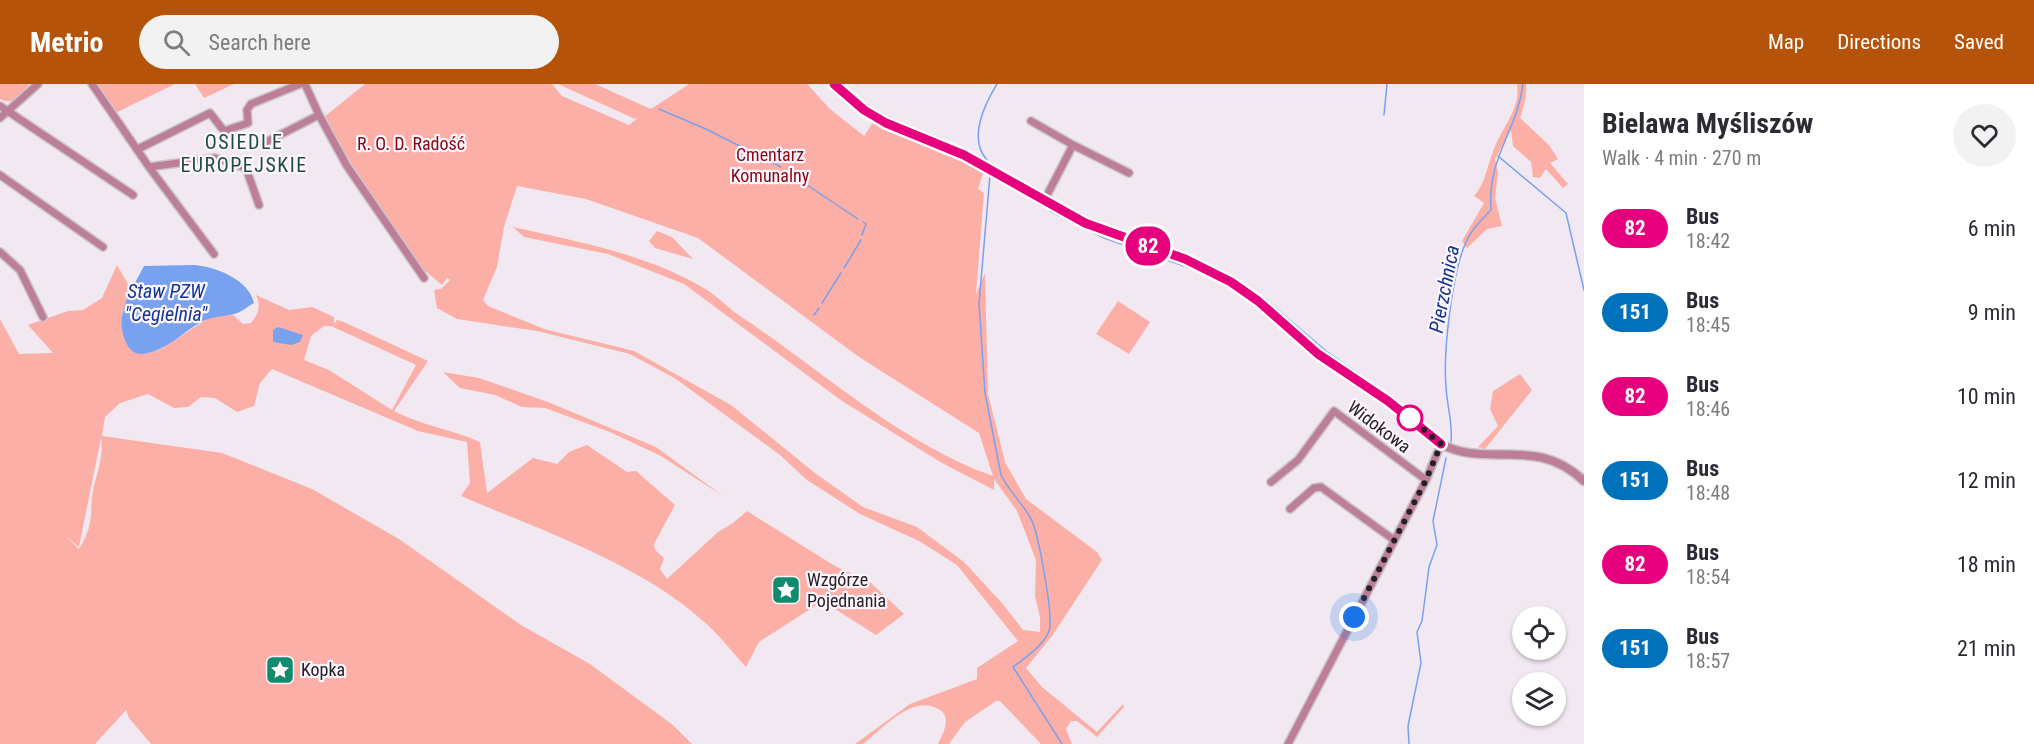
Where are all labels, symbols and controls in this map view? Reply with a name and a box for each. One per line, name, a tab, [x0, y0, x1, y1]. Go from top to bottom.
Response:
search box	[139, 15, 559, 69]
text: Metrio	[30, 26, 103, 59]
icon: search	[160, 26, 193, 59]
text: Search here	[208, 30, 311, 55]
text: Map	[1768, 30, 1804, 54]
text: Directions	[1837, 30, 1921, 54]
text: Saved	[1954, 30, 2004, 54]
button: heart	[1953, 104, 2016, 167]
text: Bielawa Myśliszów	[1602, 107, 1813, 140]
district label: OSIEDLE EUROPEJSKIE	[180, 130, 308, 177]
park label: R. O. D. Radość	[357, 133, 465, 154]
park label: Cmentarz Komunalny	[731, 144, 810, 186]
text: Walk · 4 min · 270 m	[1602, 146, 1761, 170]
text: Bus	[1686, 204, 1719, 229]
text: 82	[1624, 216, 1646, 240]
text: 6 min	[1968, 216, 2016, 241]
line badge: 82	[1121, 226, 1175, 266]
text: 18:42	[1686, 229, 1730, 253]
text: 82	[1137, 234, 1159, 258]
water label: Pierzchnica	[1424, 243, 1464, 335]
water label: Staw PZW "Cegielnia"	[125, 279, 208, 326]
text: Bus	[1686, 288, 1719, 313]
text: 151	[1619, 300, 1651, 324]
text: 9 min	[1968, 300, 2016, 325]
text: 18:45	[1686, 313, 1730, 337]
text: Bus	[1686, 372, 1719, 397]
text: 82	[1624, 384, 1646, 408]
text: 10 min	[1957, 384, 2016, 409]
street label: Widokowa	[1344, 396, 1415, 457]
text: 18:46	[1686, 397, 1730, 421]
unlabelled marker	[1397, 405, 1423, 431]
text: Bus	[1686, 456, 1719, 481]
text: 151	[1619, 468, 1651, 492]
text: 12 min	[1957, 468, 2016, 493]
text: 18:48	[1686, 481, 1730, 505]
text: Bus	[1686, 540, 1719, 565]
text: 82	[1624, 552, 1646, 576]
text: 18 min	[1957, 552, 2016, 577]
text: 18:54	[1686, 565, 1730, 589]
place label: Wzgórze Pojednania	[807, 569, 886, 611]
place icon: Wzgórze Pojednania	[770, 574, 802, 606]
your location	[1339, 602, 1369, 632]
map controls	[1512, 606, 1566, 726]
button: locate	[1512, 606, 1566, 660]
text: Bus	[1686, 624, 1719, 649]
text: 151	[1619, 636, 1651, 660]
text: 21 min	[1957, 636, 2016, 661]
text: 18:57	[1686, 649, 1730, 673]
place icon: Kopka	[264, 654, 296, 686]
place label: Kopka	[301, 659, 345, 680]
button: layers	[1512, 672, 1566, 726]

